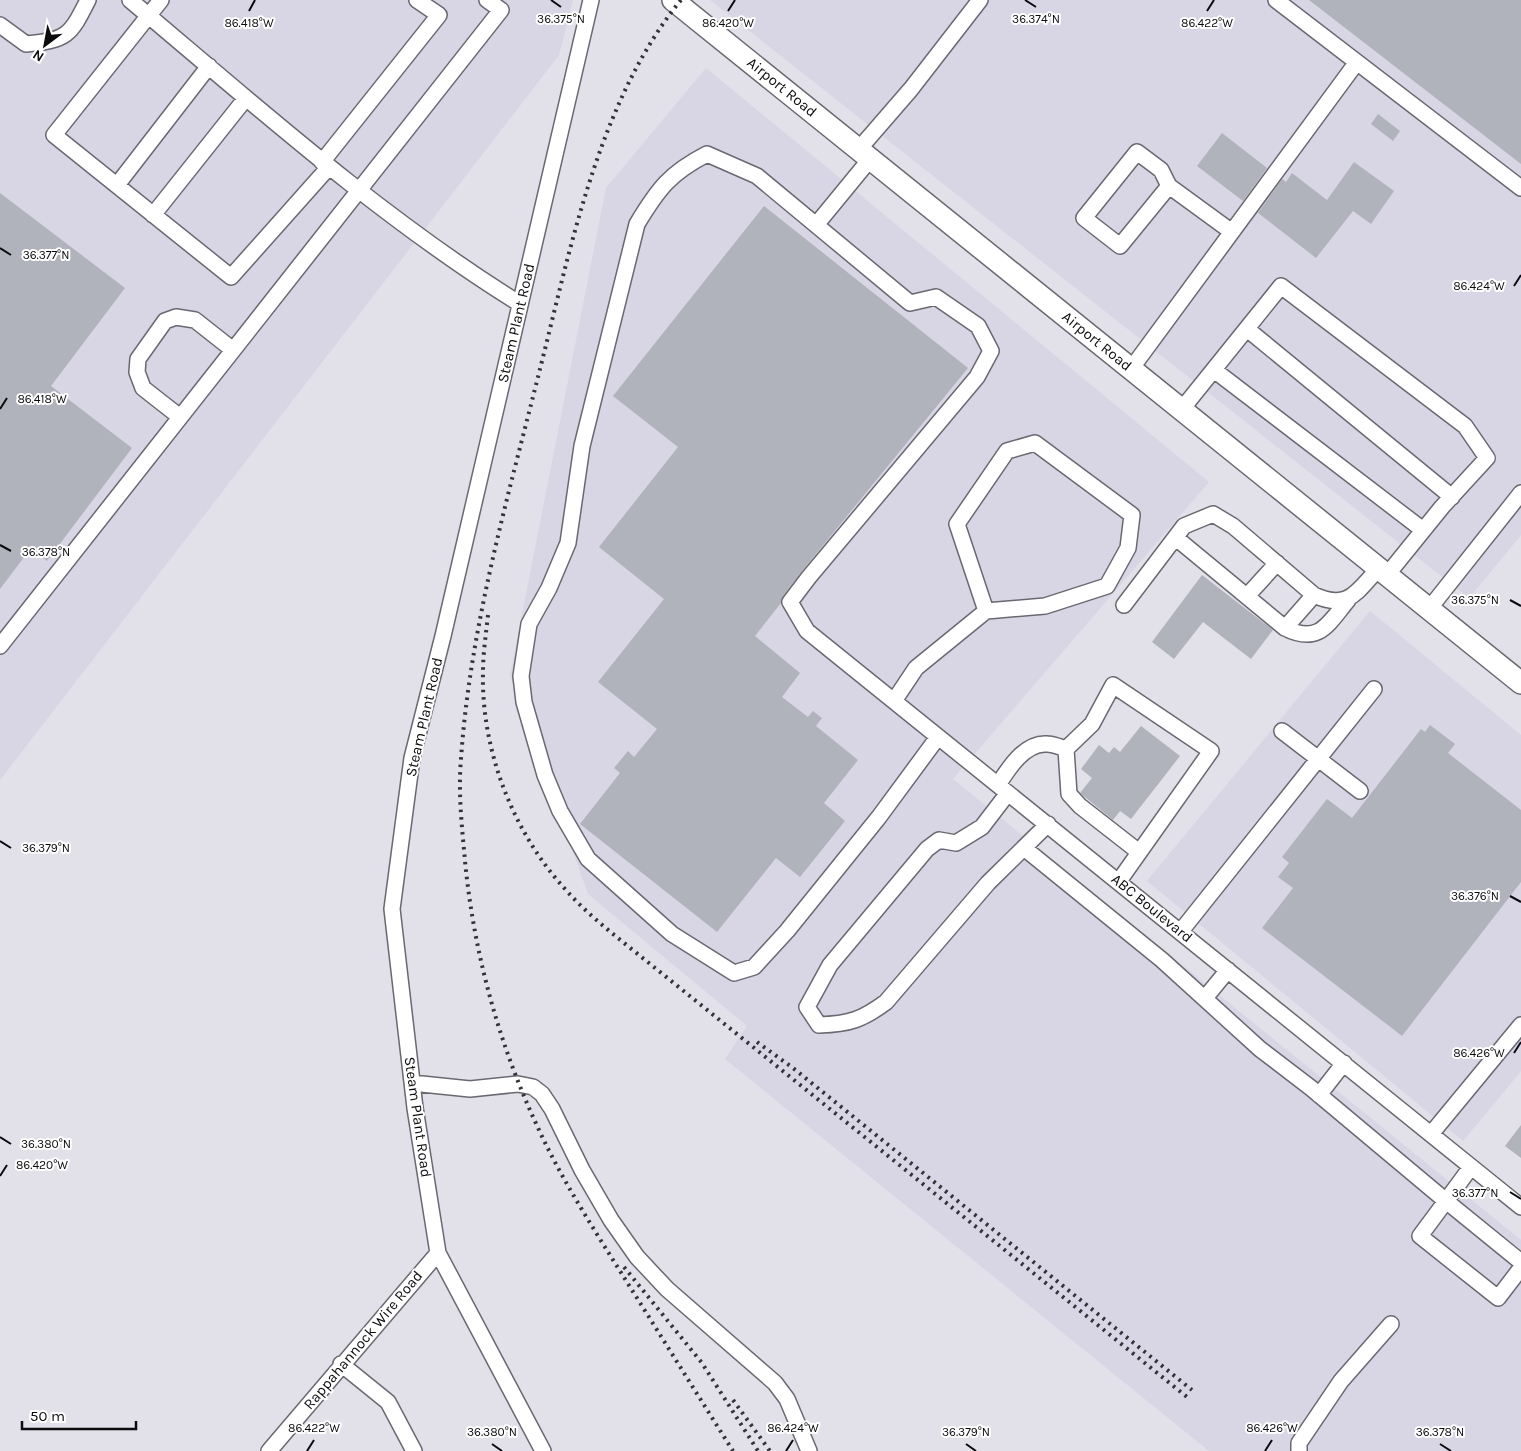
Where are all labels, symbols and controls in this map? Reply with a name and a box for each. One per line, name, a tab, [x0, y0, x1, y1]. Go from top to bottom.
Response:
text: 36.375°N	[537, 12, 585, 26]
text: 36.374°N	[1012, 12, 1060, 26]
text: 86.418°W	[224, 16, 274, 30]
text: 86.420°W	[702, 16, 754, 30]
text: 86.422°W	[1181, 16, 1233, 30]
north arrow	[20, 20, 70, 70]
text: N	[30, 46, 47, 65]
street label: Airport Road	[743, 53, 821, 121]
text: 36.377°N	[23, 248, 69, 262]
street label: Steam Plant Road	[494, 262, 538, 384]
text: 86.424°W	[1453, 279, 1505, 293]
street label: Airport Road	[1058, 307, 1136, 375]
text: 86.418°W	[17, 392, 67, 406]
text: 36.378°N	[22, 545, 70, 559]
text: 36.375°N	[1451, 593, 1499, 607]
street label: Steam Plant Road	[402, 656, 446, 778]
text: 36.379°N	[22, 841, 70, 855]
street label: ABC Boulevard	[1108, 870, 1196, 946]
text: 36.376°N	[1451, 889, 1499, 903]
text: 86.426°W	[1453, 1046, 1505, 1060]
street label: Steam Plant Road	[401, 1055, 435, 1179]
text: 36.380°N	[21, 1137, 71, 1151]
text: 86.420°W	[16, 1158, 68, 1172]
text: 36.377°N	[1452, 1186, 1498, 1200]
street label: Rappahannock Wire Road	[300, 1267, 426, 1413]
scale bar	[22, 1398, 136, 1430]
text: 50 m	[30, 1407, 65, 1425]
text: 86.422°W	[288, 1421, 340, 1435]
text: 86.424°W	[767, 1421, 819, 1435]
text: 86.426°W	[1246, 1421, 1298, 1435]
text: 36.380°N	[467, 1425, 517, 1439]
text: 36.379°N	[942, 1425, 990, 1439]
text: 36.378°N	[1416, 1425, 1464, 1439]

